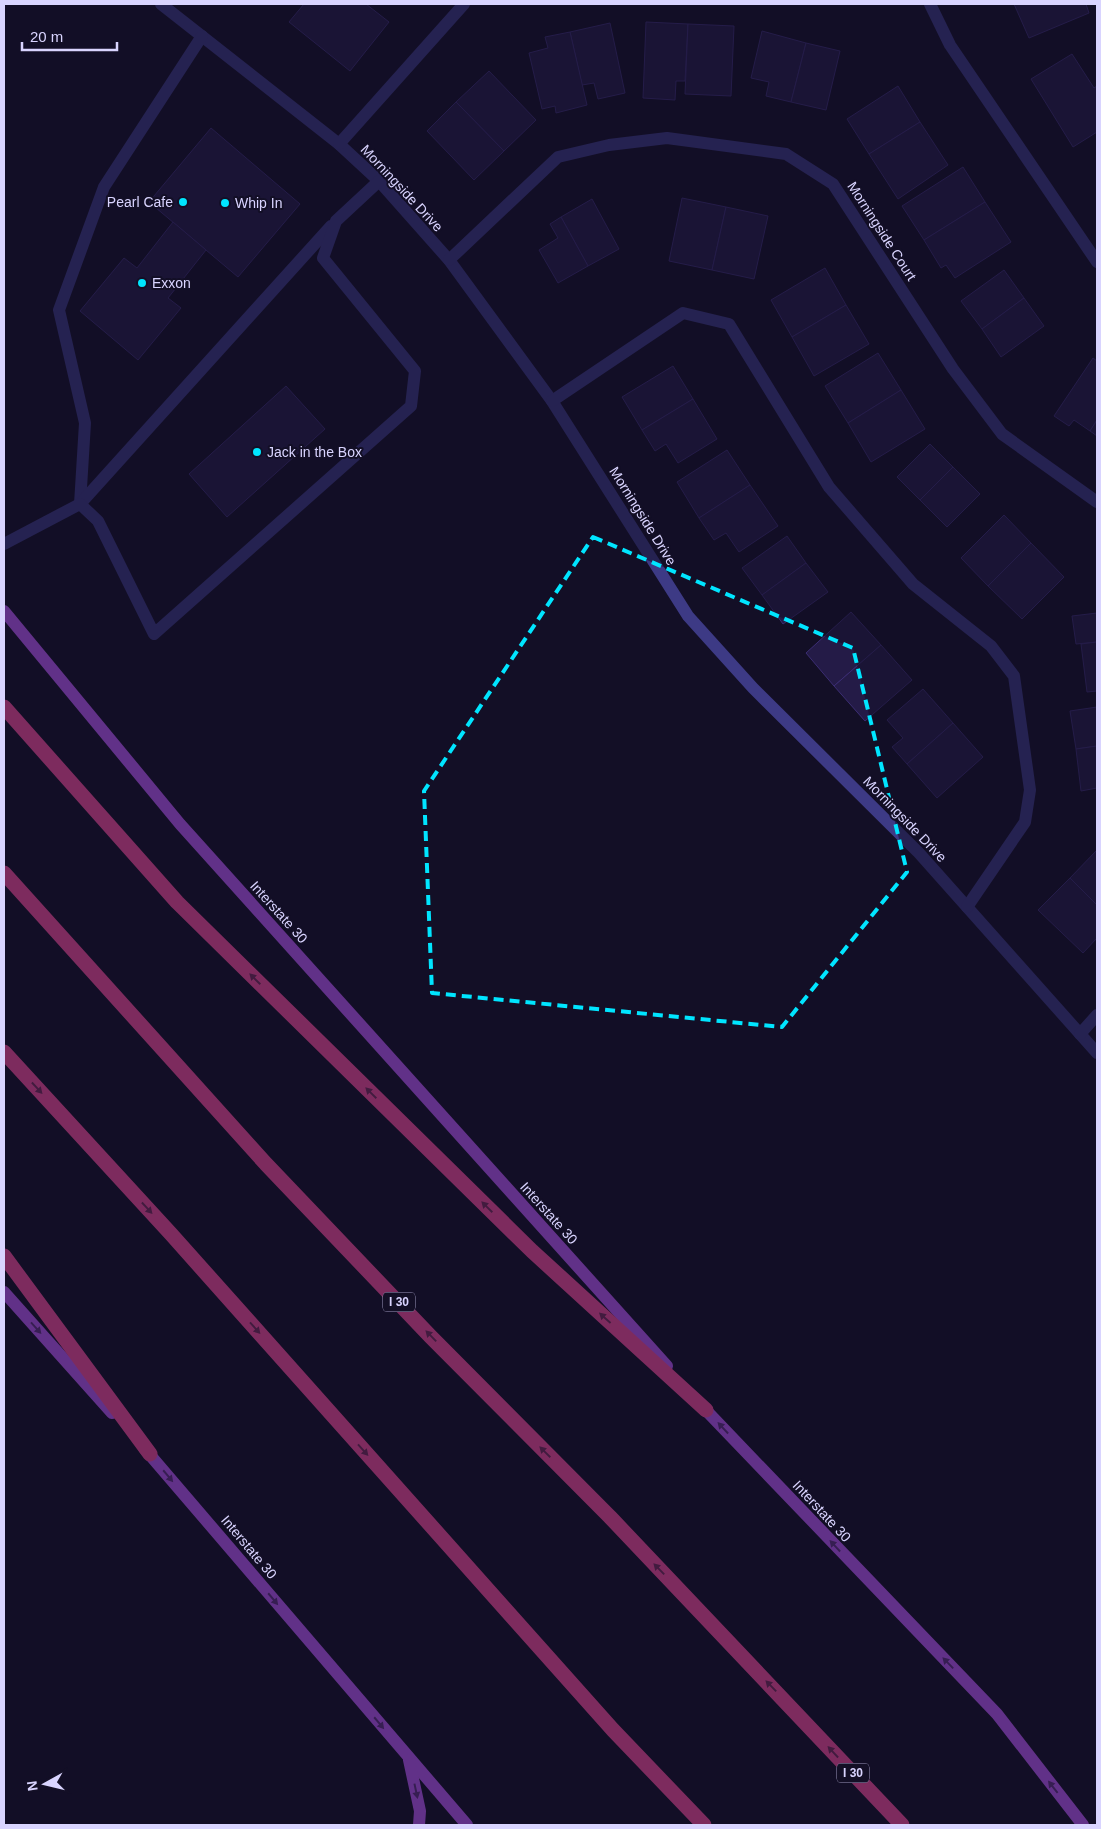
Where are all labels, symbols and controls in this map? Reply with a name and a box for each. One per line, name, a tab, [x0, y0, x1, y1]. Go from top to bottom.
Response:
scale bar	[22, 20, 118, 52]
text: 20 m	[30, 28, 63, 45]
street label: Morningside Drive	[358, 141, 446, 235]
street label: Morningside Court	[844, 179, 920, 283]
place label: Pearl Cafe	[107, 194, 173, 210]
place label: Whip In	[235, 195, 282, 211]
marker: Pearl Cafe	[177, 196, 189, 208]
marker: Whip In	[219, 197, 231, 209]
place label: Exxon	[152, 275, 191, 291]
marker: Exxon	[136, 277, 148, 289]
place label: Jack in the Box	[267, 444, 362, 460]
marker: Jack in the Box	[251, 446, 263, 458]
street label: Morningside Drive	[606, 464, 680, 568]
street label: Morningside Drive	[860, 773, 950, 865]
street label: Interstate 30	[247, 878, 311, 946]
one-way arrow	[250, 973, 262, 985]
one-way arrow	[31, 1081, 43, 1093]
one-way arrow	[365, 1087, 377, 1099]
street label: Interstate 30	[517, 1179, 581, 1247]
one-way arrow	[141, 1201, 152, 1214]
one-way arrow	[481, 1201, 493, 1213]
road number: I 30	[383, 1292, 415, 1311]
one-way arrow	[600, 1312, 612, 1324]
one-way arrow	[30, 1322, 42, 1334]
one-way arrow	[249, 1322, 261, 1334]
one-way arrow	[425, 1331, 437, 1343]
one-way arrow	[717, 1423, 729, 1435]
one-way arrow	[357, 1443, 369, 1455]
one-way arrow	[540, 1446, 552, 1458]
one-way arrow	[162, 1469, 174, 1481]
street label: Interstate 30	[790, 1477, 855, 1545]
street label: Interstate 30	[218, 1512, 280, 1582]
one-way arrow	[829, 1541, 841, 1553]
one-way arrow	[653, 1563, 665, 1575]
one-way arrow	[268, 1593, 279, 1606]
one-way arrow	[942, 1658, 954, 1670]
one-way arrow	[765, 1681, 777, 1693]
one-way arrow	[373, 1716, 384, 1729]
one-way arrow	[827, 1746, 839, 1758]
north arrow	[20, 1759, 70, 1809]
road number: I 30	[837, 1764, 869, 1782]
text: N	[23, 1780, 41, 1792]
one-way arrow	[1048, 1781, 1059, 1794]
one-way arrow	[412, 1784, 420, 1799]

